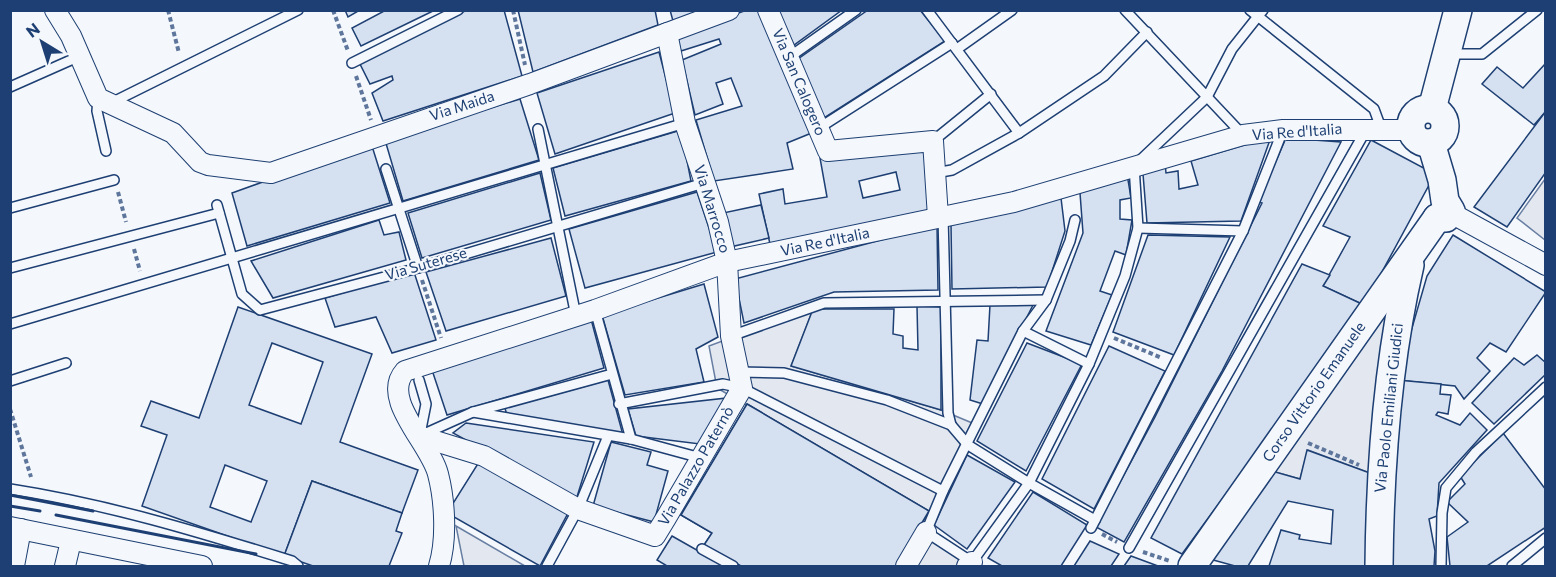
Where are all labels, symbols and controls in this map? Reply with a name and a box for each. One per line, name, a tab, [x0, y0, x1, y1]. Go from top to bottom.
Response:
north arrow	[12, 12, 72, 72]
text: N	[22, 19, 43, 41]
street label: Via San Calogero	[769, 25, 831, 138]
street label: Via Maida	[427, 86, 496, 124]
street label: Via Re d'Italia	[1251, 119, 1343, 143]
street label: Via Marrocco	[691, 162, 735, 255]
street label: Via Re d'Italia	[779, 223, 871, 259]
street label: Via Suterese	[383, 243, 469, 283]
street label: Corso Vittorio Emanuele	[1258, 318, 1369, 465]
street label: Via Paolo Emiliani Giudici	[1370, 322, 1406, 494]
street label: Via Palazzo Paternò	[654, 402, 737, 529]

